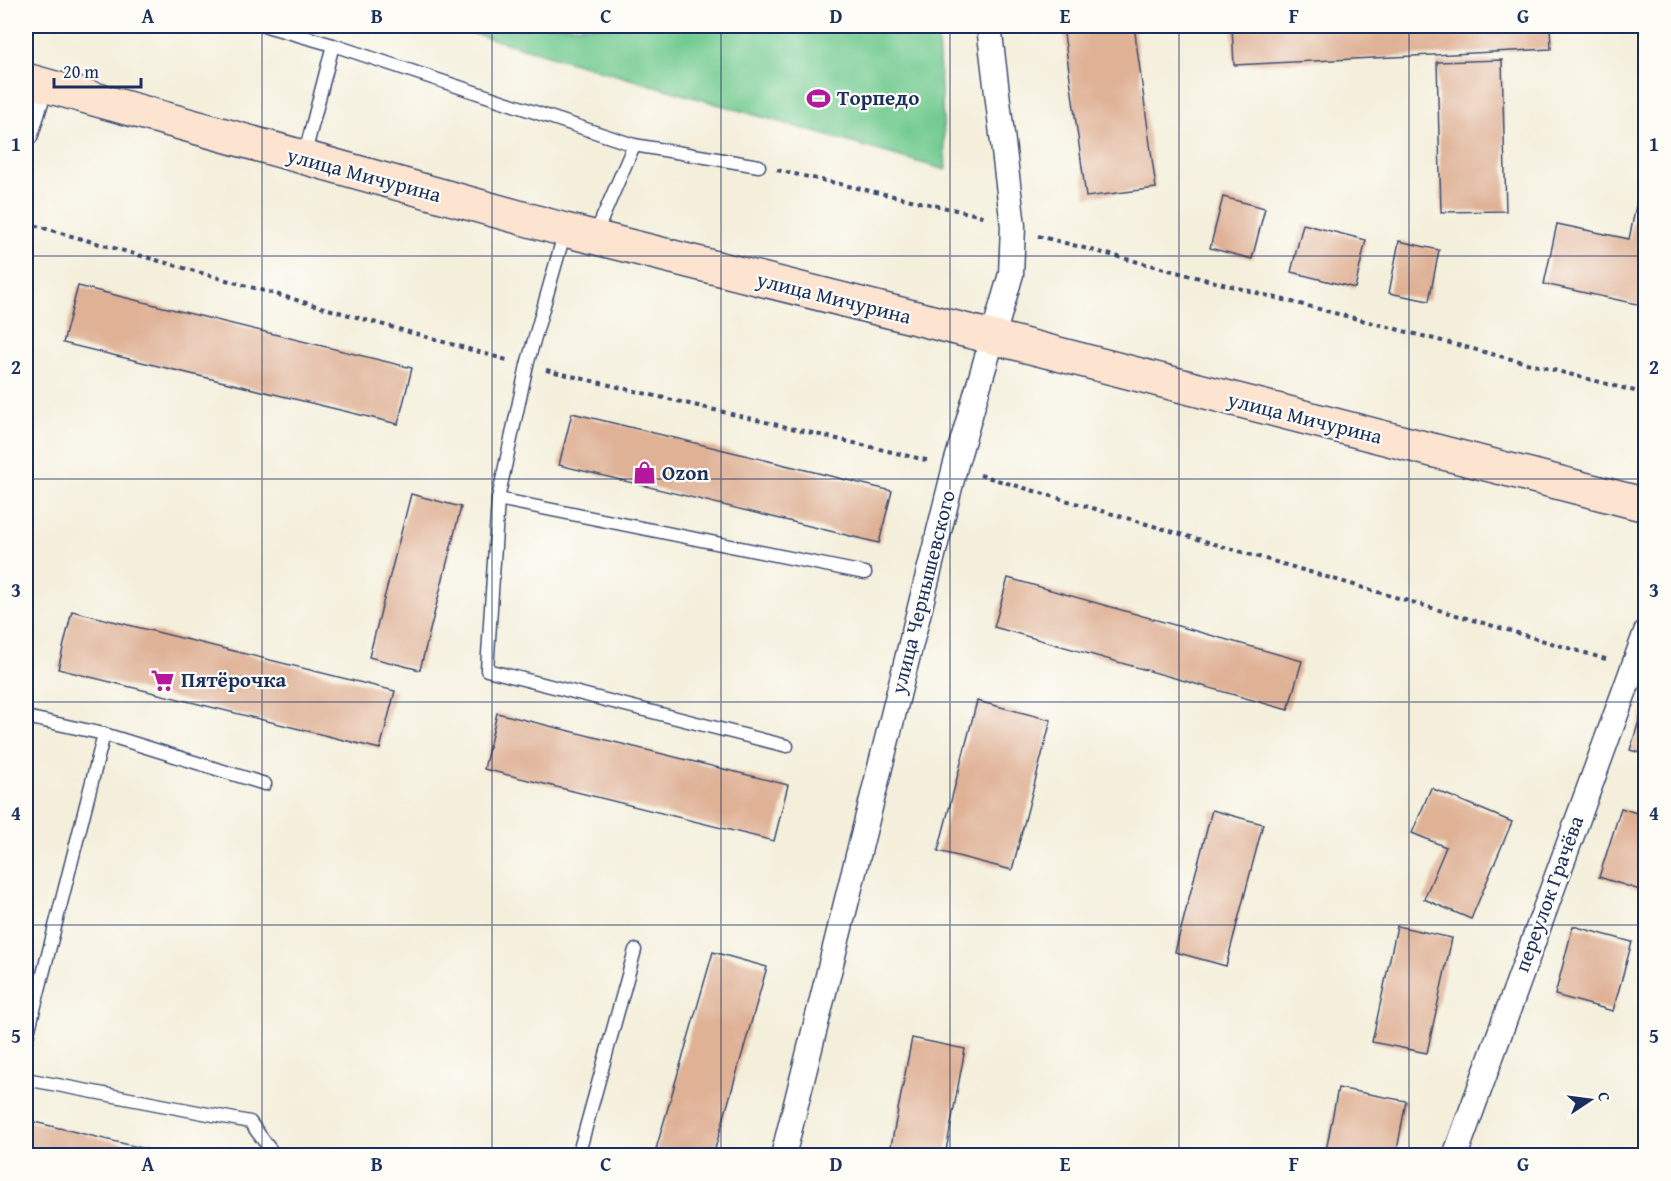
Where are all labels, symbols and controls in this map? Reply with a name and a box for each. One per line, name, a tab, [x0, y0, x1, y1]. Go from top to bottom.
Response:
text: A	[142, 1, 155, 30]
text: B	[371, 1, 383, 30]
text: C	[600, 1, 612, 30]
text: D	[829, 1, 843, 30]
text: E	[1060, 1, 1071, 30]
text: F	[1289, 1, 1299, 30]
text: G	[1517, 1, 1529, 30]
scale bar	[54, 51, 141, 89]
text: 20 m	[63, 58, 99, 85]
place label: Торпедо	[837, 82, 919, 113]
sports icon: Торпедо	[806, 85, 832, 111]
text: 1	[11, 129, 21, 158]
text: 1	[1649, 129, 1659, 158]
street label: улица Мичурина	[283, 139, 445, 210]
street label: улица Мичурина	[753, 263, 915, 332]
text: 2	[11, 352, 21, 381]
text: 2	[1649, 352, 1659, 381]
street label: улица Мичурина	[1224, 383, 1386, 452]
place label: Ozon	[662, 457, 709, 488]
shop icon: Ozon	[631, 460, 657, 486]
street label: улица Чернышевского	[882, 487, 963, 698]
text: 3	[11, 575, 21, 604]
text: 3	[1649, 575, 1659, 604]
place label: Пятёрочка	[181, 664, 287, 695]
supermarket icon: Пятёрочка	[150, 667, 176, 693]
text: 4	[11, 798, 21, 827]
text: 4	[1649, 798, 1659, 827]
street label: переулок Грачёва	[1506, 811, 1591, 976]
text: 5	[11, 1021, 21, 1050]
text: 5	[1649, 1021, 1659, 1050]
north arrow	[1560, 1070, 1620, 1130]
text: С	[1592, 1090, 1617, 1104]
text: A	[142, 1149, 155, 1178]
text: B	[371, 1149, 383, 1178]
text: C	[600, 1149, 612, 1178]
text: D	[829, 1149, 843, 1178]
text: E	[1060, 1149, 1071, 1178]
text: F	[1289, 1149, 1299, 1178]
text: G	[1517, 1149, 1529, 1178]

